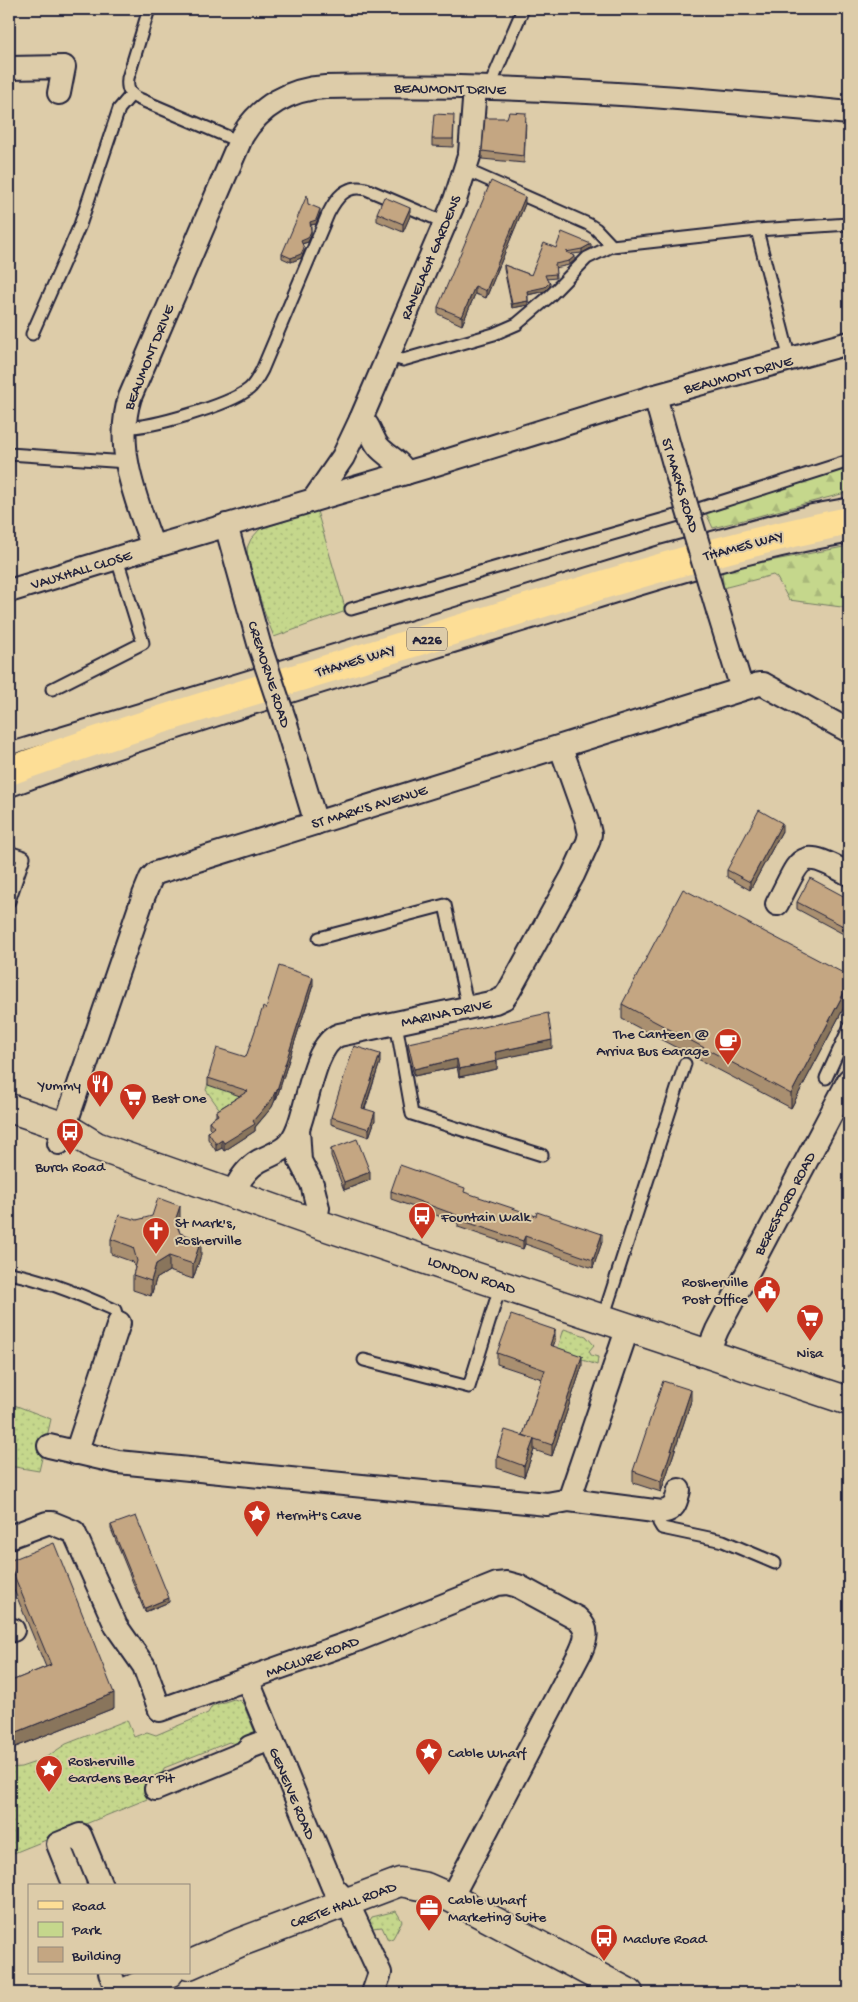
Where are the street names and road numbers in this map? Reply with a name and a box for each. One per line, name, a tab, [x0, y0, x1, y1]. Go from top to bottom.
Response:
street label: BEAUMONT DRIVE	[393, 80, 507, 100]
street label: RANELAGH GARDENS	[397, 193, 466, 323]
street label: BEAUMONT DRIVE	[120, 302, 179, 414]
street label: BEAUMONT DRIVE	[681, 353, 796, 399]
street label: ST MARKS ROAD	[656, 436, 702, 535]
street label: THAMES WAY	[701, 528, 785, 566]
street label: VAUXHALL CLOSE	[28, 547, 135, 595]
street label: CREMORNE ROAD	[242, 619, 294, 730]
road number: A226	[407, 628, 447, 650]
street label: THAMES WAY	[313, 641, 397, 683]
street label: ST MARK'S AVENUE	[309, 782, 430, 834]
street label: MARINA DRIVE	[400, 995, 494, 1032]
street label: BERESFORD ROAD	[750, 1149, 821, 1260]
street label: LONDON ROAD	[425, 1252, 518, 1299]
street label: MACLURE ROAD	[264, 1633, 362, 1683]
street label: GENEIVE ROAD	[264, 1745, 319, 1843]
street label: CRETE HALL ROAD	[288, 1878, 399, 1933]

